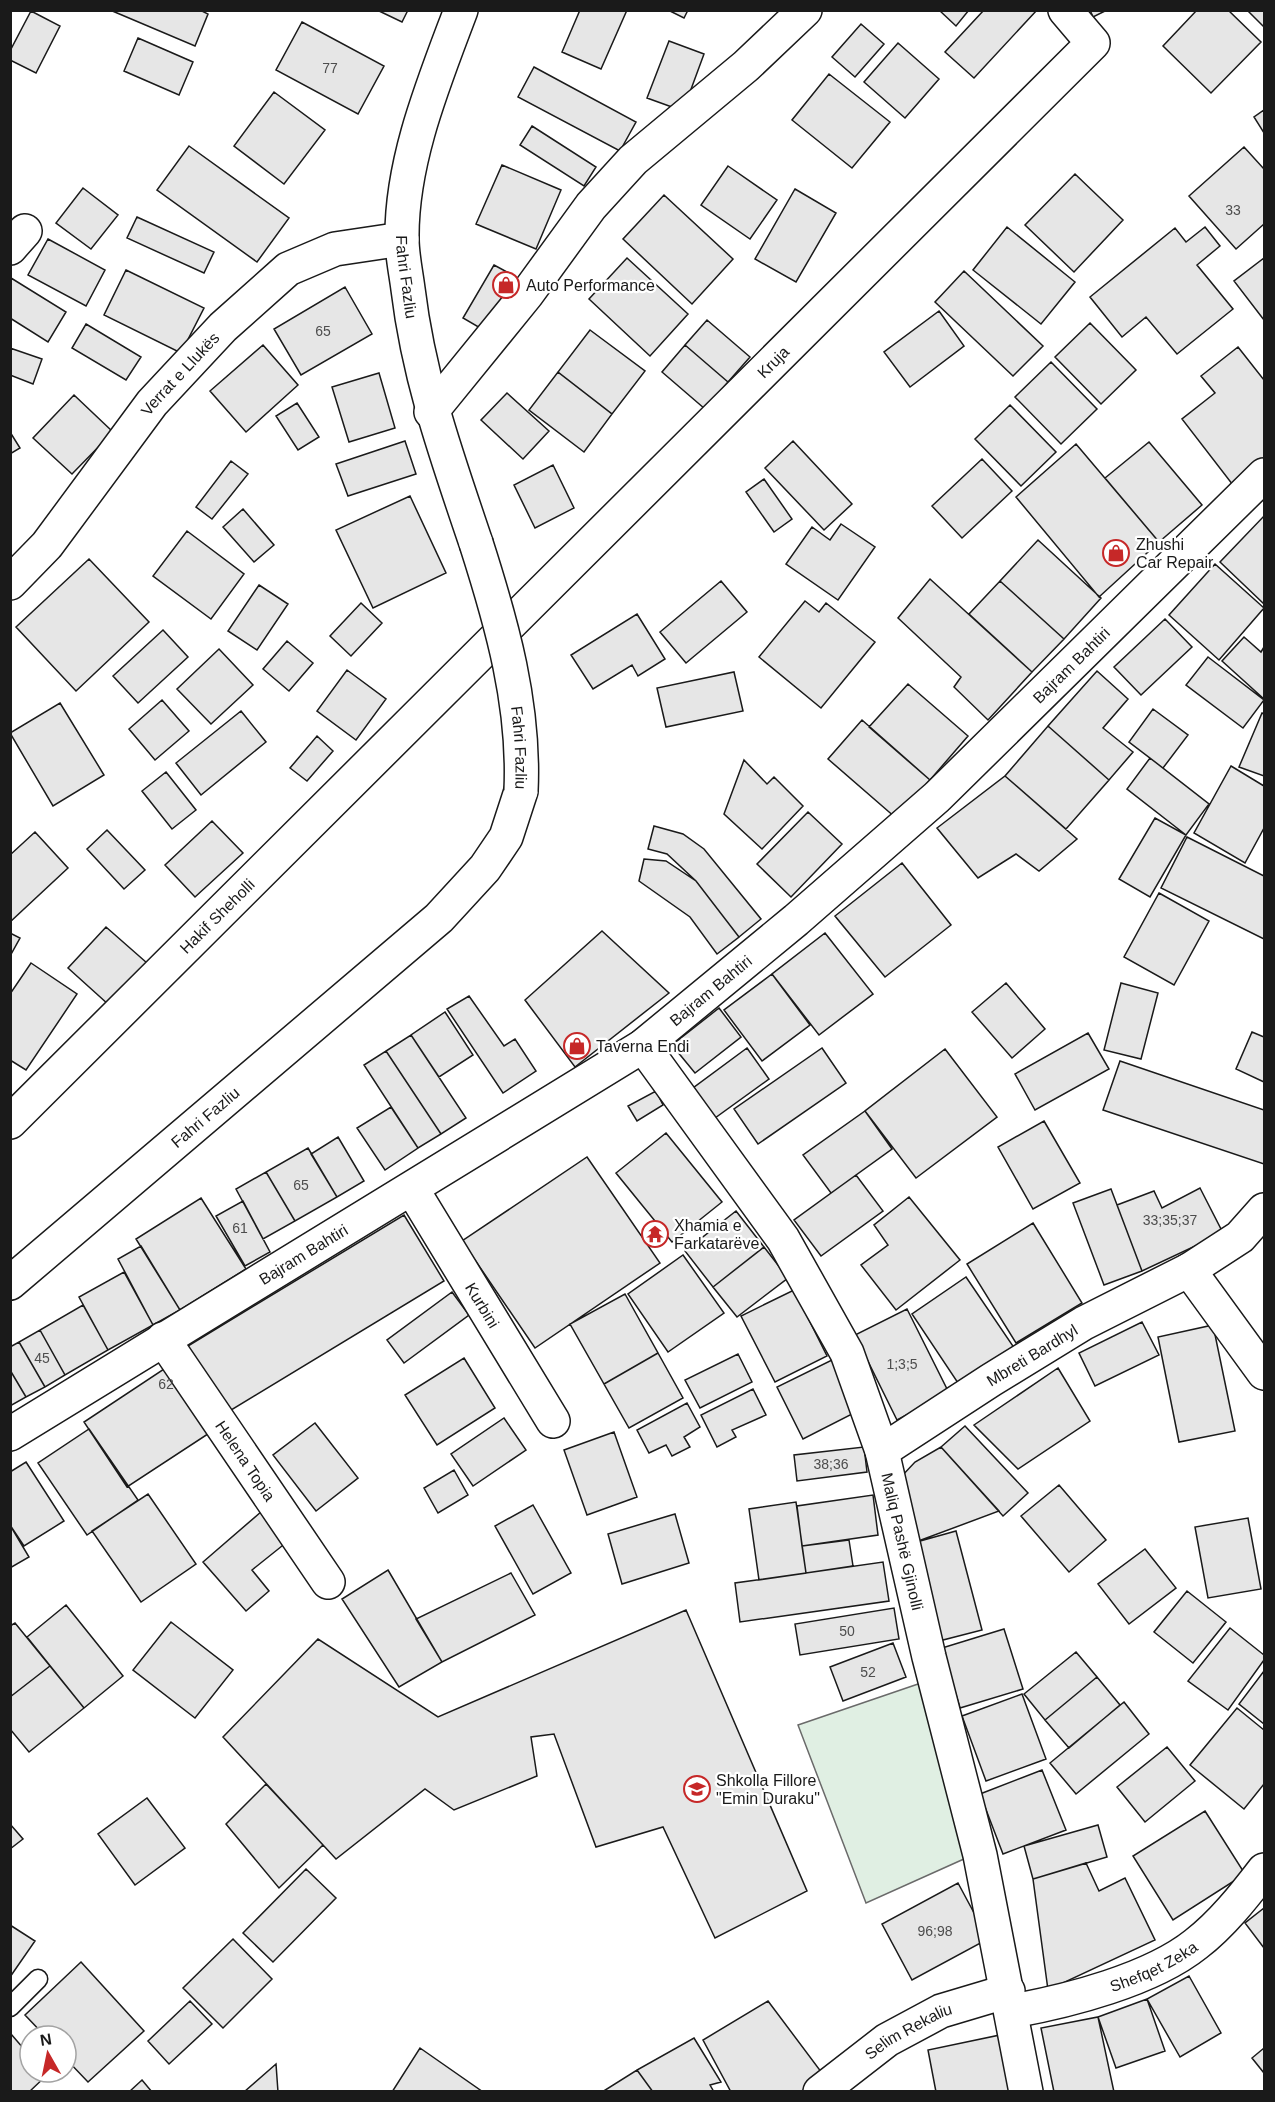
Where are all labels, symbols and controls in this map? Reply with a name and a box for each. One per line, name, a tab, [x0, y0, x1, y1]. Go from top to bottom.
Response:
house number: 77	[322, 60, 338, 76]
house number: 33	[1225, 202, 1241, 218]
street label: Fahri Fazliu	[393, 235, 421, 320]
shop icon: Auto Performance	[491, 270, 521, 300]
place label: Auto Performance	[526, 277, 655, 294]
house number: 65	[315, 323, 331, 339]
street label: Verrat e Llukës	[137, 329, 222, 419]
street label: Kruja	[754, 343, 792, 381]
place label: Zhushi Car Repair	[1136, 536, 1214, 571]
shop icon: Zhushi Car Repair	[1101, 538, 1131, 568]
street label: Bajram Bahtiri	[1029, 624, 1113, 706]
street label: Fahri Fazliu	[508, 705, 530, 790]
street label: Hakif Sheholli	[176, 875, 258, 956]
street label: Bajram Bahtiri	[666, 952, 755, 1029]
shop icon: Taverna Endi	[562, 1031, 592, 1061]
place label: Taverna Endi	[596, 1038, 689, 1055]
street label: Fahri Fazliu	[168, 1084, 242, 1151]
house number: 65	[293, 1177, 309, 1193]
house number: 33;35;37	[1143, 1212, 1197, 1228]
place label: Xhamia e Farkatarëve	[674, 1217, 759, 1252]
temple icon: Xhamia e Farkatarëve	[640, 1219, 670, 1249]
house number: 61	[232, 1220, 248, 1236]
street label: Bajram Bahtiri	[256, 1221, 351, 1288]
street label: Kurbini	[462, 1280, 503, 1331]
street label: Mbreti Bardhyl	[983, 1321, 1080, 1389]
house number: 45	[34, 1350, 50, 1366]
house number: 1;3;5	[886, 1356, 918, 1372]
house number: 62	[158, 1376, 174, 1392]
street label: Helena Topia	[212, 1417, 279, 1504]
house number: 38;36	[813, 1456, 849, 1472]
street label: Maliq Pashë Gjinolli	[879, 1471, 927, 1612]
house number: 50	[839, 1623, 855, 1639]
house number: 52	[860, 1664, 876, 1680]
place label: Shkolla Fillore "Emin Duraku"	[716, 1772, 820, 1807]
school or university icon: Shkolla Fillore "Emin Duraku"	[682, 1774, 712, 1804]
house number: 96;98	[917, 1923, 953, 1939]
street label: Shefqet Zeka	[1108, 1938, 1201, 1995]
street label: Selim Rekaliu	[861, 2000, 954, 2063]
north arrow	[18, 2024, 78, 2084]
text: N	[39, 2030, 53, 2049]

